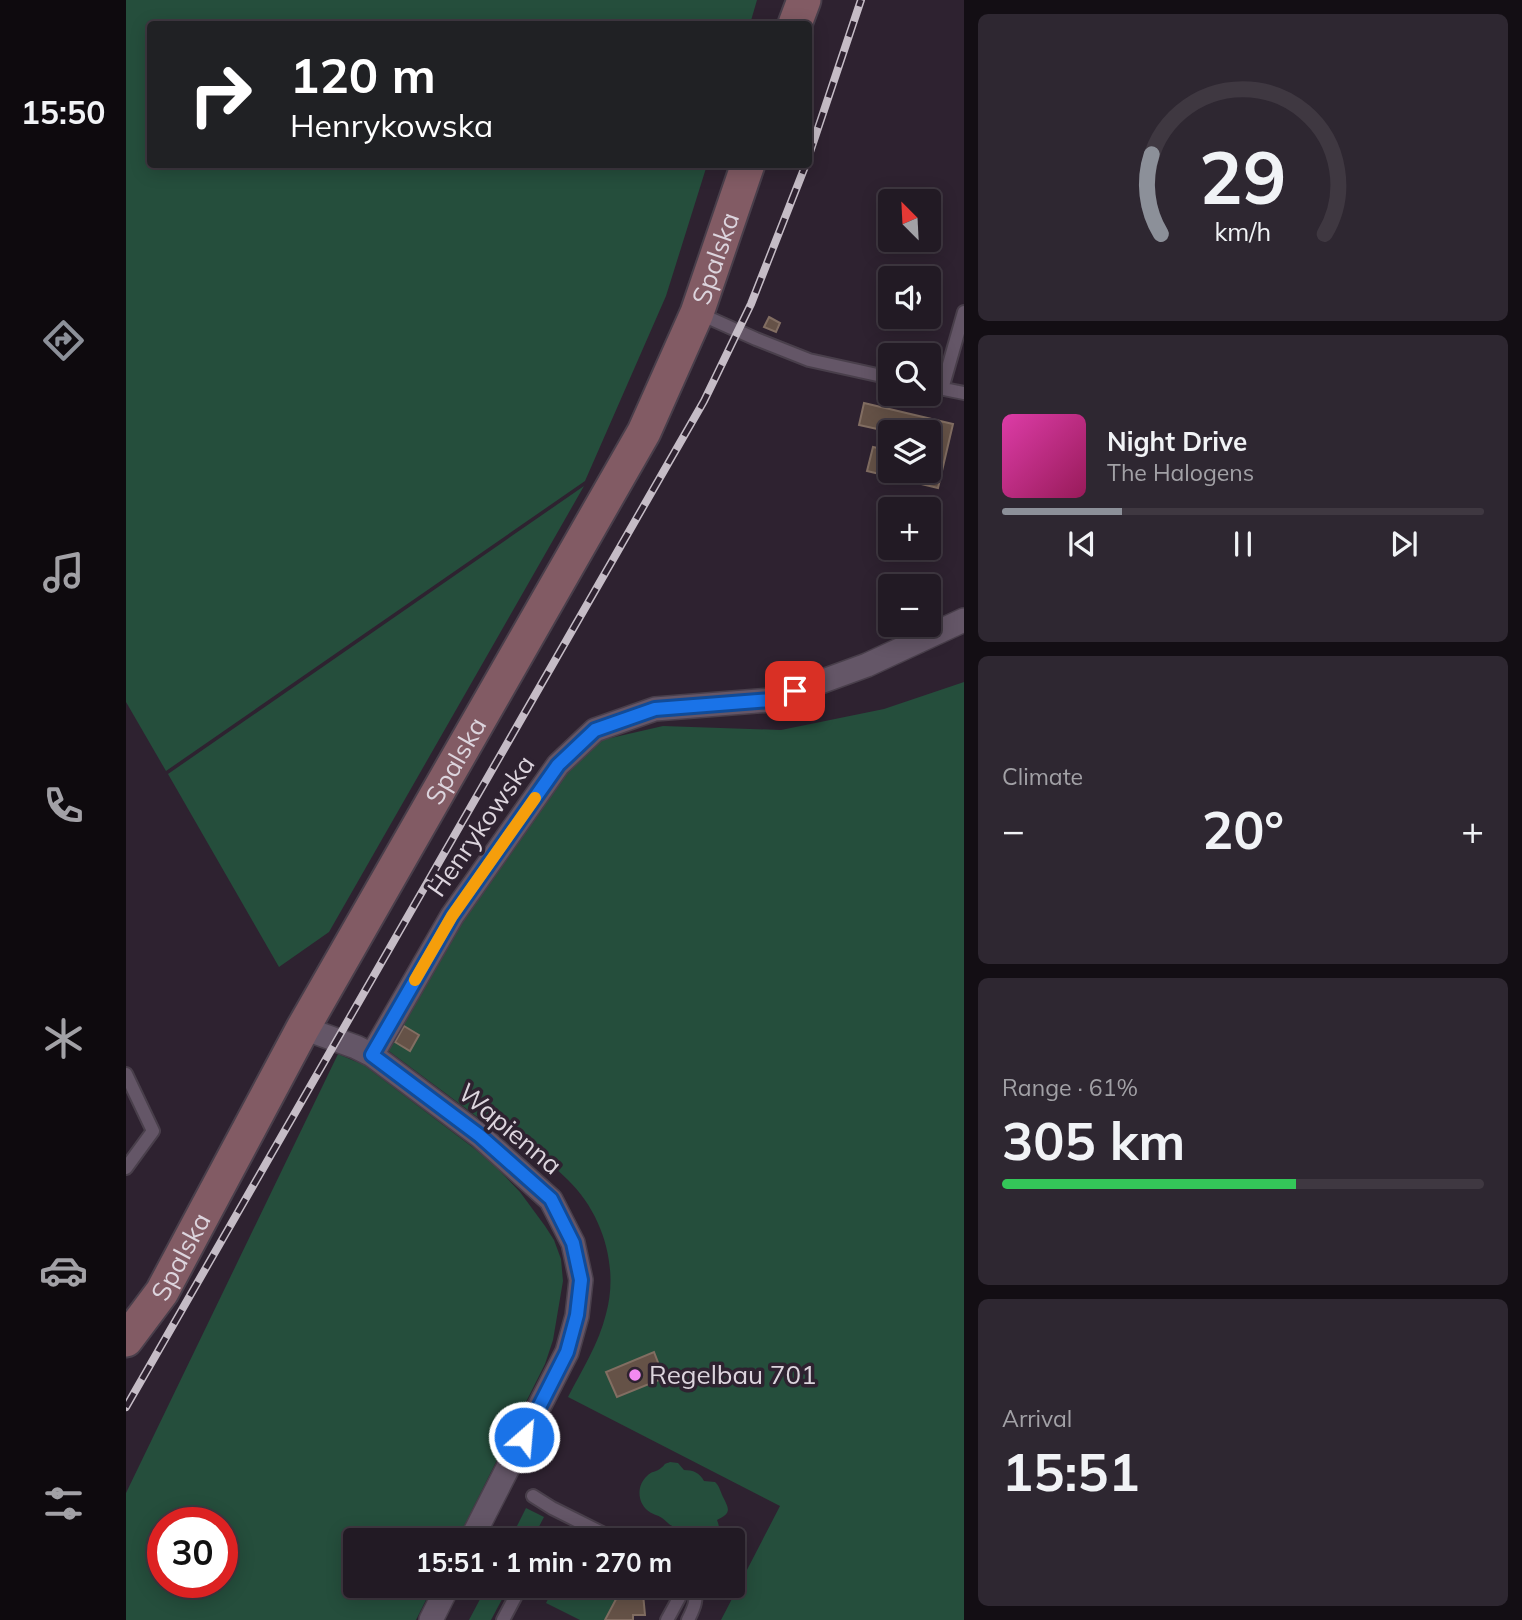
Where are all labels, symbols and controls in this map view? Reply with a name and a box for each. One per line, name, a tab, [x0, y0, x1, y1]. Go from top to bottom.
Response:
text: 120 m	[290, 44, 436, 105]
icon: right	[175, 49, 266, 140]
text: 15:50	[21, 92, 105, 132]
text: Henrykowska	[290, 105, 493, 145]
text: 29	[1199, 131, 1287, 222]
north arrow	[878, 189, 942, 252]
map controls	[878, 189, 941, 637]
street label: Spalska	[684, 208, 746, 309]
text: km/h	[1215, 215, 1271, 246]
button: sound	[878, 266, 941, 329]
icon: directions	[39, 316, 88, 365]
button: search	[878, 343, 941, 406]
button: layers	[878, 420, 941, 483]
text: Night Drive	[1107, 425, 1247, 458]
text: The Halogens	[1107, 458, 1254, 487]
button: +	[878, 497, 941, 560]
icon: previous	[1063, 525, 1101, 563]
icon: pause	[1224, 525, 1262, 563]
icon: next	[1385, 525, 1423, 563]
icon: music	[39, 548, 88, 597]
button: −	[878, 574, 941, 637]
pin	[765, 661, 825, 721]
icon: arrive	[776, 672, 814, 710]
street label: Spalska	[417, 711, 493, 810]
street label: Henrykowska	[420, 749, 541, 903]
text: Climate	[1002, 762, 1083, 791]
icon: phone	[39, 781, 88, 830]
text: 20°	[1202, 797, 1284, 862]
text: −	[1002, 806, 1025, 854]
text: +	[1461, 806, 1484, 854]
icon: climate	[39, 1014, 88, 1063]
text: Range · 61%	[1002, 1073, 1138, 1102]
street label: Wapienna	[452, 1076, 569, 1181]
text: 305 km	[1002, 1108, 1185, 1173]
street label: Spalska	[143, 1207, 217, 1306]
icon: car	[39, 1246, 88, 1295]
place label: Regelbau 701	[649, 1358, 817, 1391]
marker: Regelbau 701	[627, 1367, 643, 1383]
position arrow	[487, 1400, 561, 1474]
text: Arrival	[1002, 1404, 1072, 1433]
text: 15:51	[1002, 1439, 1140, 1504]
icon: filters	[39, 1479, 88, 1528]
speed limit sign: 30	[147, 1507, 238, 1598]
text: 15:51 · 1 min · 270 m	[416, 1546, 672, 1579]

